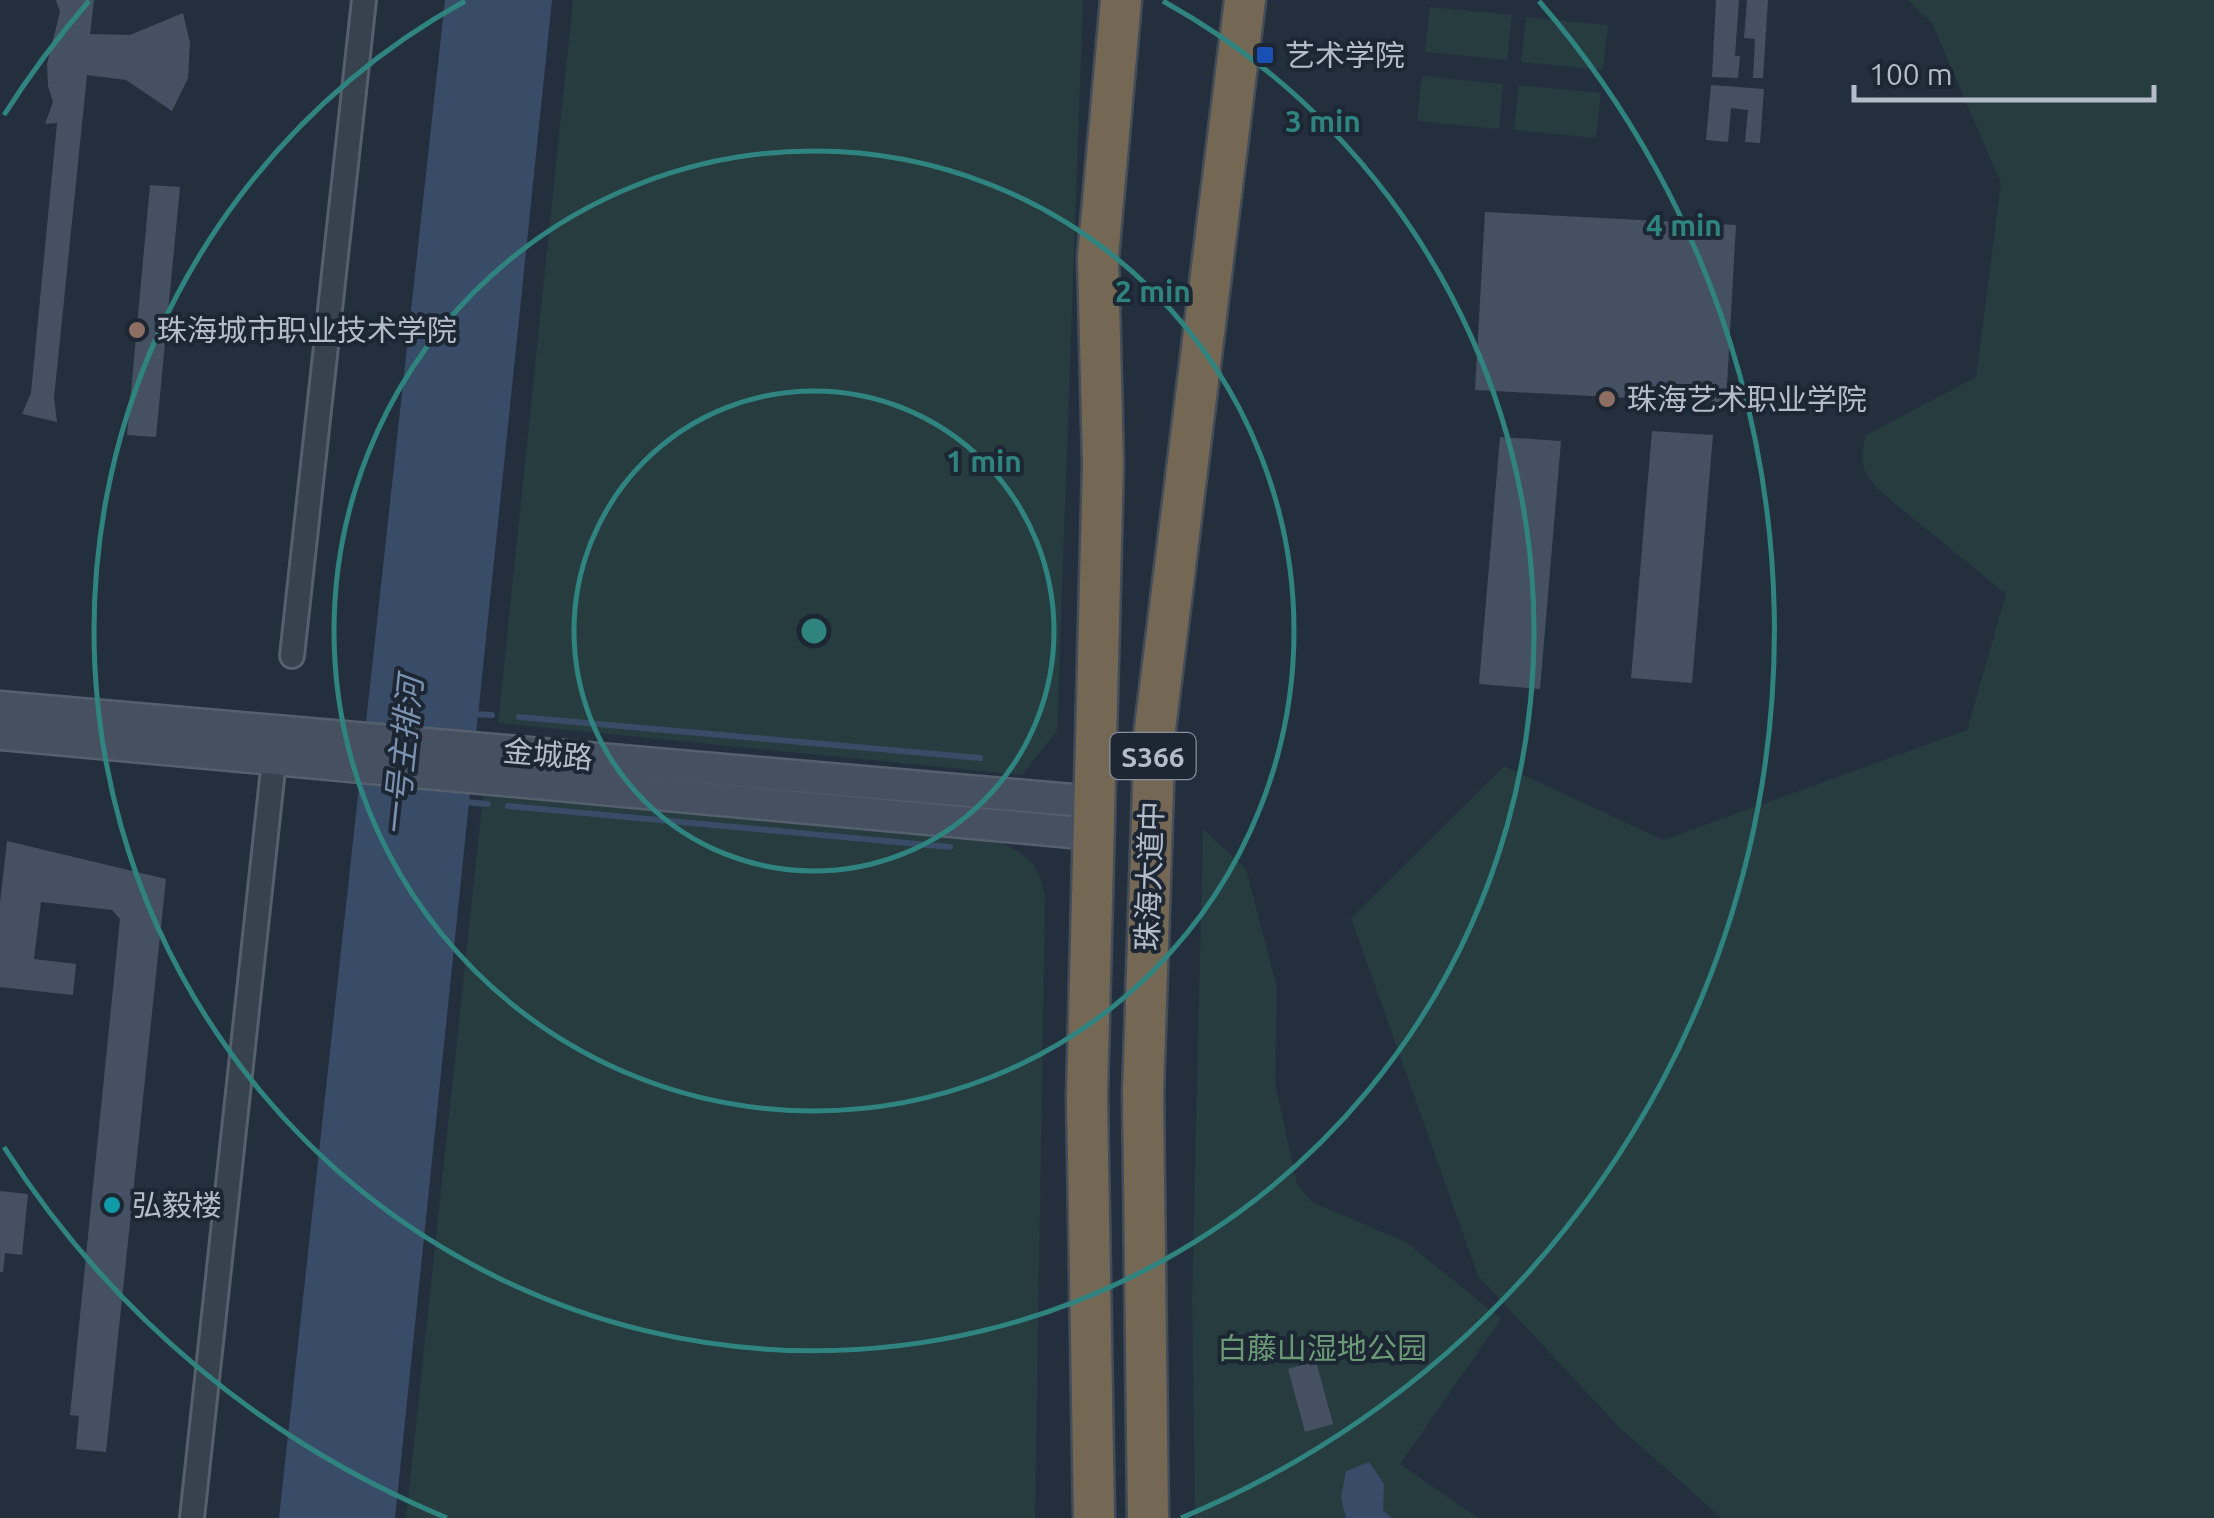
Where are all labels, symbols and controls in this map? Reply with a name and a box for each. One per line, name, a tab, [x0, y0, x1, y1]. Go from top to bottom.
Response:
place label: 艺术学院	[1285, 38, 1405, 72]
scale bar	[1854, 40, 2154, 102]
marker: 艺术学院	[1254, 44, 1276, 66]
text: 100 m	[1869, 57, 1953, 91]
text: 3 min	[1285, 104, 1361, 138]
text: 4 min	[1646, 208, 1722, 242]
text: 2 min	[1115, 274, 1191, 308]
place label: 珠海城市职业技术学院	[157, 313, 457, 347]
marker: 珠海城市职业技术学院	[126, 319, 148, 341]
place label: 珠海艺术职业学院	[1627, 382, 1867, 416]
marker: 珠海艺术职业学院	[1596, 388, 1618, 410]
text: 1 min	[946, 444, 1022, 478]
centre of rings	[796, 613, 832, 649]
water label: 一号主排河	[376, 669, 429, 837]
street label: 金城路	[502, 733, 594, 775]
road number: S366	[1110, 733, 1196, 779]
street label: 珠海大道中	[1129, 800, 1169, 952]
place label: 弘毅楼	[132, 1188, 222, 1222]
marker: 弘毅楼	[101, 1194, 123, 1216]
park label: 白藤山湿地公园	[1217, 1331, 1427, 1365]

